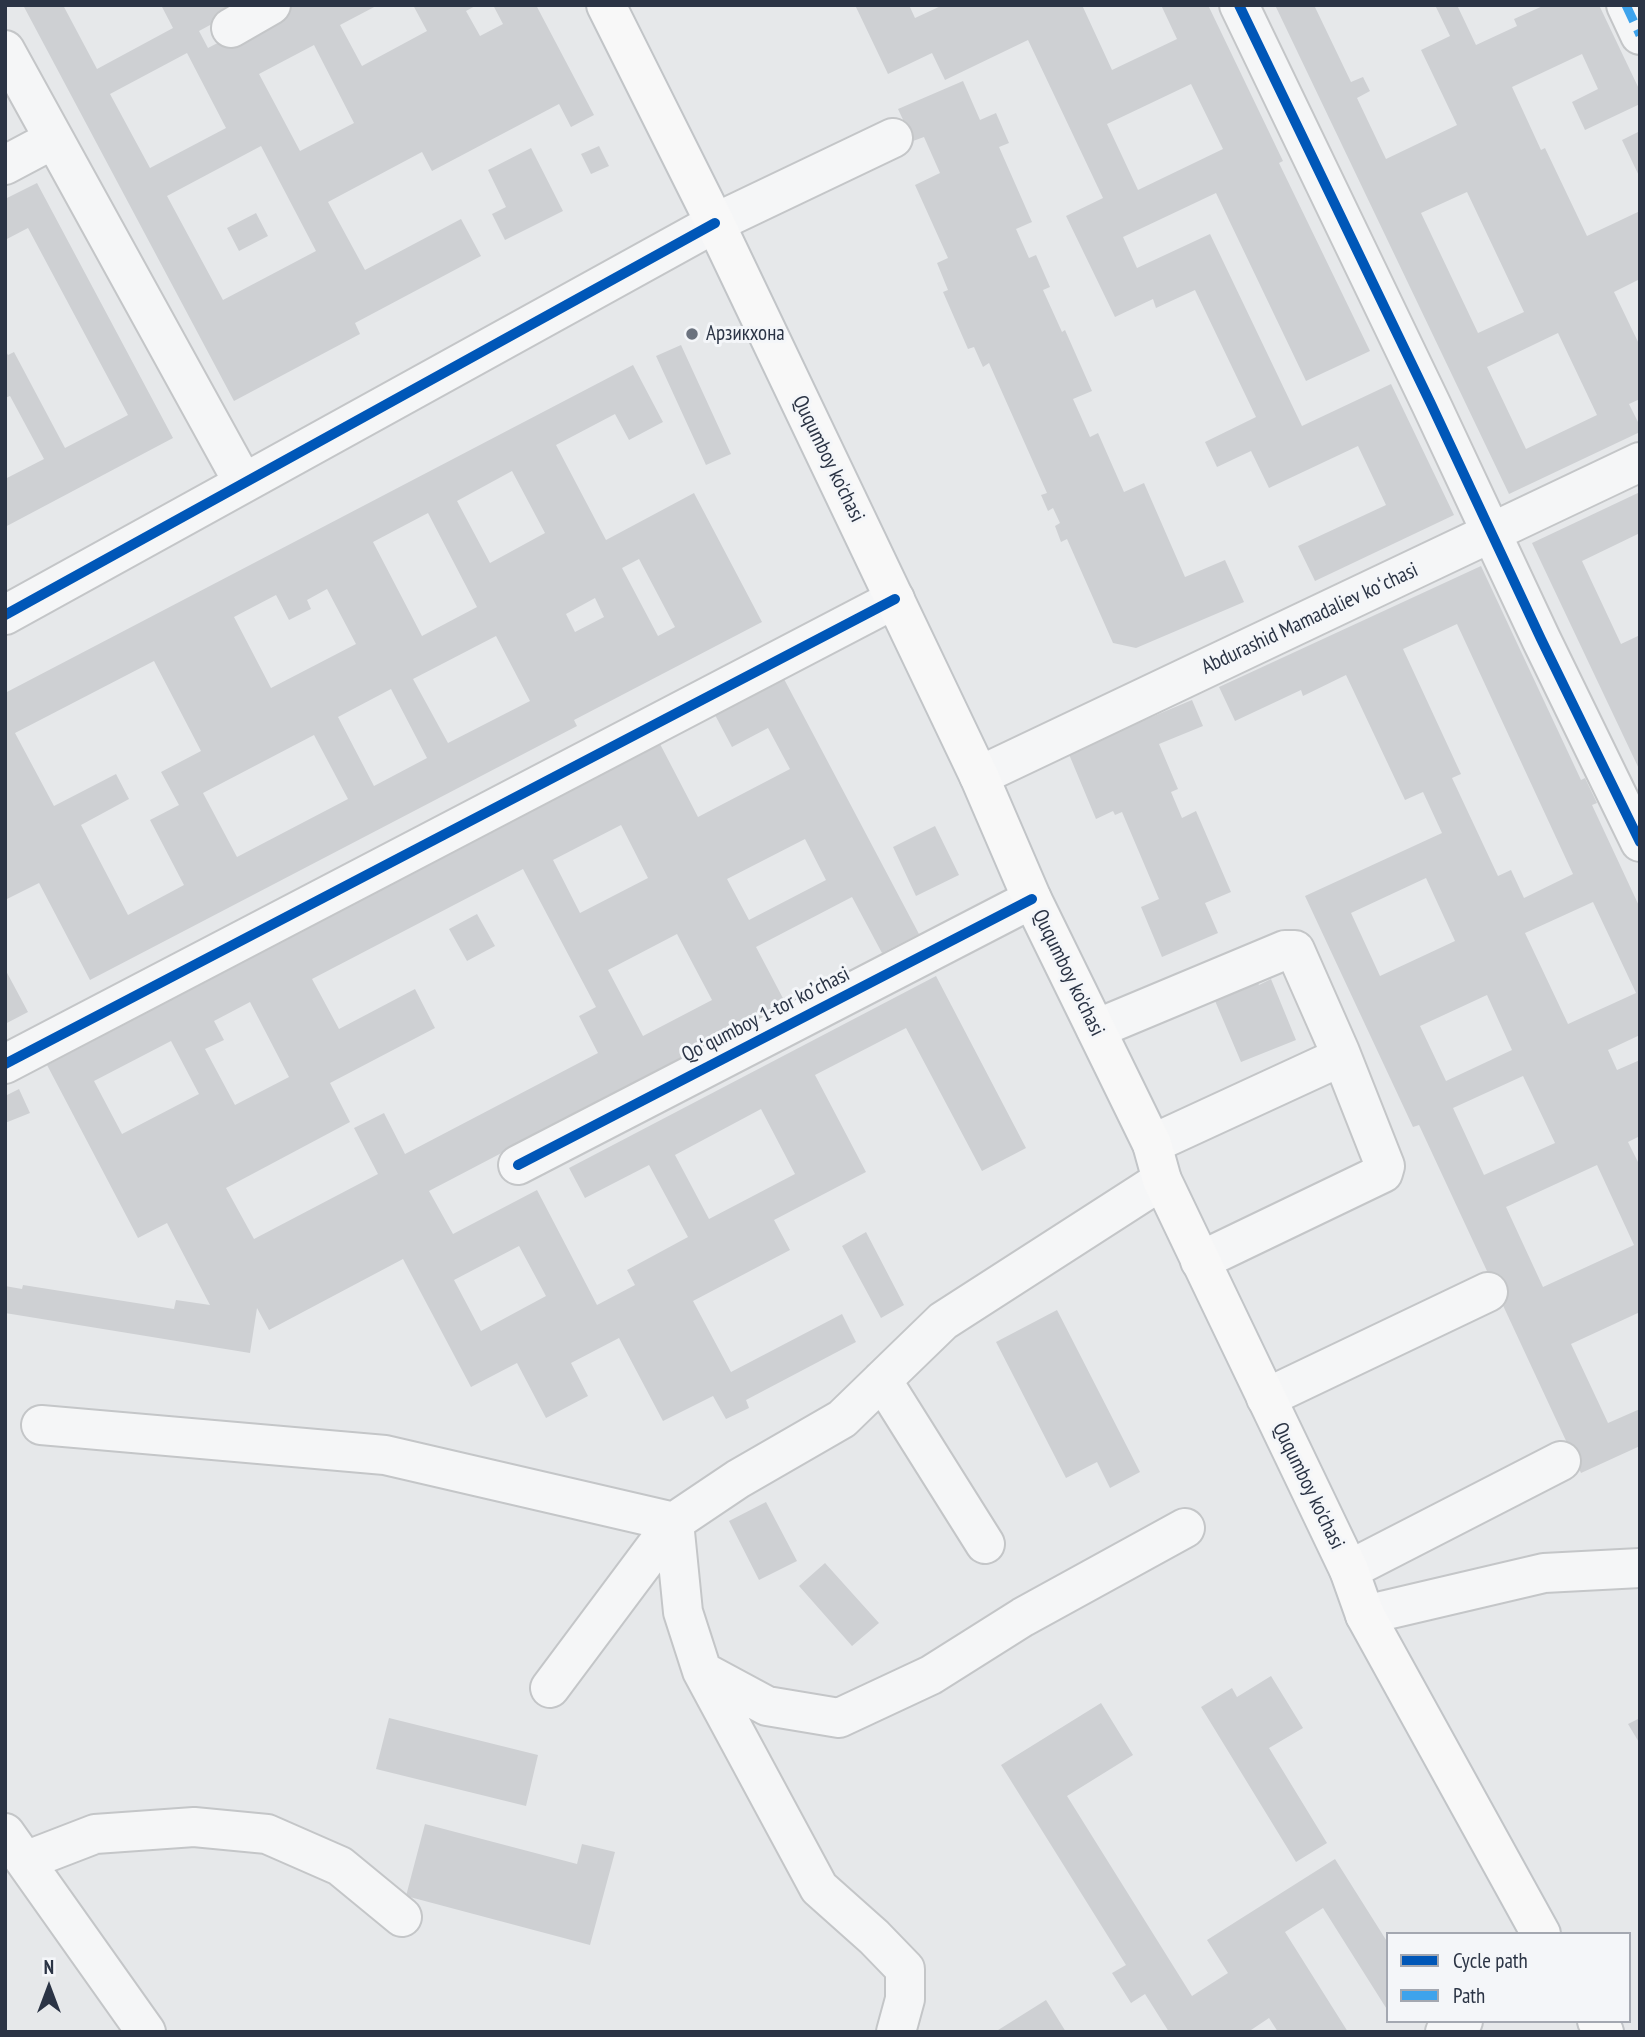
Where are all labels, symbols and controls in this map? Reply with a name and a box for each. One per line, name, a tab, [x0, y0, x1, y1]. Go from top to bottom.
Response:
place label: Арзикхона	[706, 321, 785, 347]
marker: Арзикхона	[684, 326, 700, 342]
street label: Ququmboy ko'chasi	[786, 392, 870, 526]
street label: Abdurashid Mamadaliev koʻchasi	[1198, 558, 1422, 680]
street label: Ququmboy ko'chasi	[1026, 906, 1110, 1040]
street label: Qoʻqumboy 1-tor koʼchasi	[678, 962, 854, 1068]
street label: Ququmboy ko'chasi	[1266, 1419, 1350, 1553]
legend	[1386, 1932, 1631, 2023]
text: Cycle path	[1453, 1947, 1528, 1974]
north arrow	[14, 1953, 84, 2023]
text: N	[44, 1955, 54, 1979]
text: Path	[1453, 1982, 1485, 2009]

